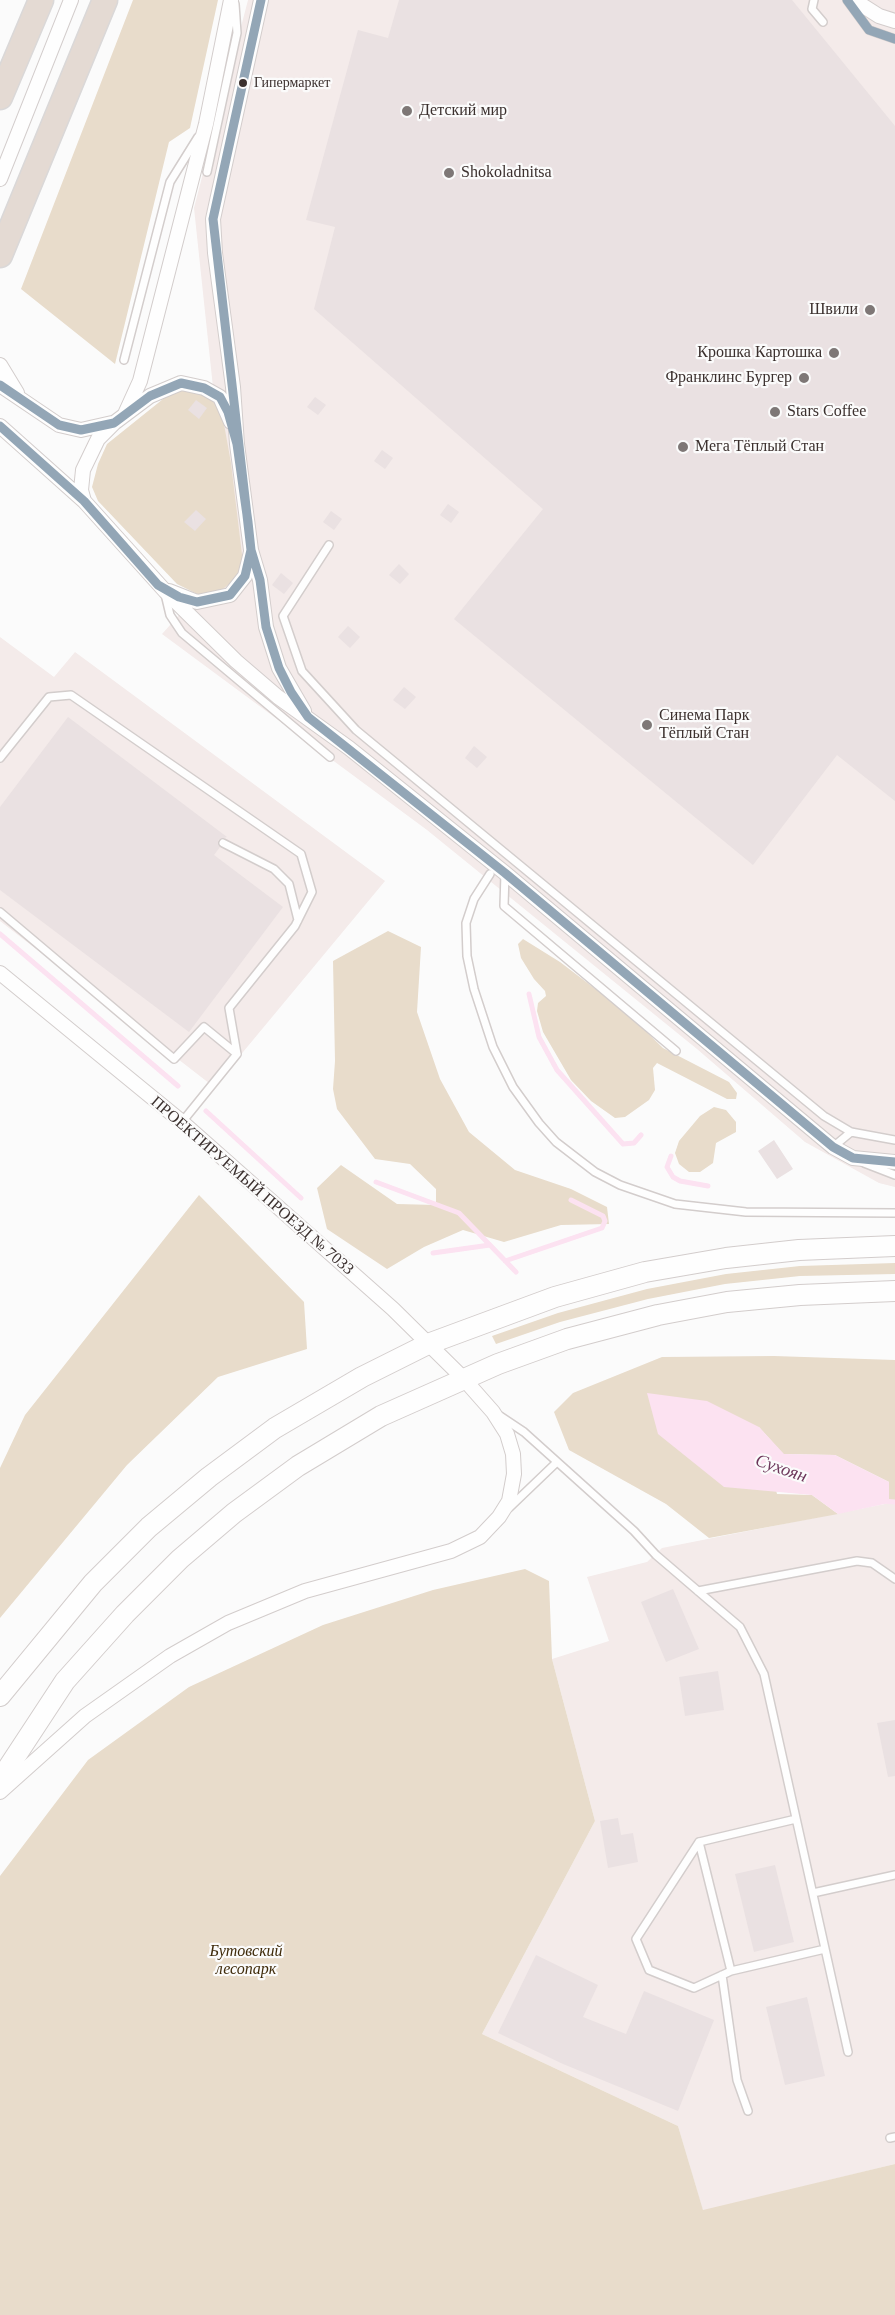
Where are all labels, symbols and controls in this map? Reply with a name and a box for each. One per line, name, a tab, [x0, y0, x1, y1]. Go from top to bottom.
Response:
place label: Гипермаркет	[254, 75, 330, 91]
marker: Гипермаркет	[237, 77, 249, 89]
place label: Детский мир	[419, 101, 507, 121]
marker: Детский мир	[400, 104, 414, 118]
place label: Shokoladnitsa	[461, 163, 552, 183]
marker: Shokoladnitsa	[442, 166, 456, 180]
place label: Швили	[809, 300, 858, 320]
marker: Швили	[863, 303, 877, 317]
place label: Крошка Картошка	[697, 343, 822, 363]
marker: Крошка Картошка	[827, 346, 841, 360]
place label: Франклинс Бургер	[665, 368, 792, 388]
marker: Франклинс Бургер	[797, 371, 811, 385]
place label: Stars Coffee	[787, 402, 866, 422]
marker: Stars Coffee	[768, 405, 782, 419]
place label: Мега Тёплый Cтан	[695, 437, 824, 457]
marker: Мега Тёплый Cтан	[676, 440, 690, 454]
place label: Синема Парк Тёплый Стан	[659, 706, 749, 744]
marker: Синема Парк Тёплый Стан	[640, 718, 654, 732]
street label: ПРОЕКТИРУЕМЫЙ ПРОЕЗД № 7033	[147, 1093, 357, 1279]
water label: Сухоян	[752, 1450, 810, 1488]
park label: Бутовский лесопарк	[209, 1942, 283, 1980]

